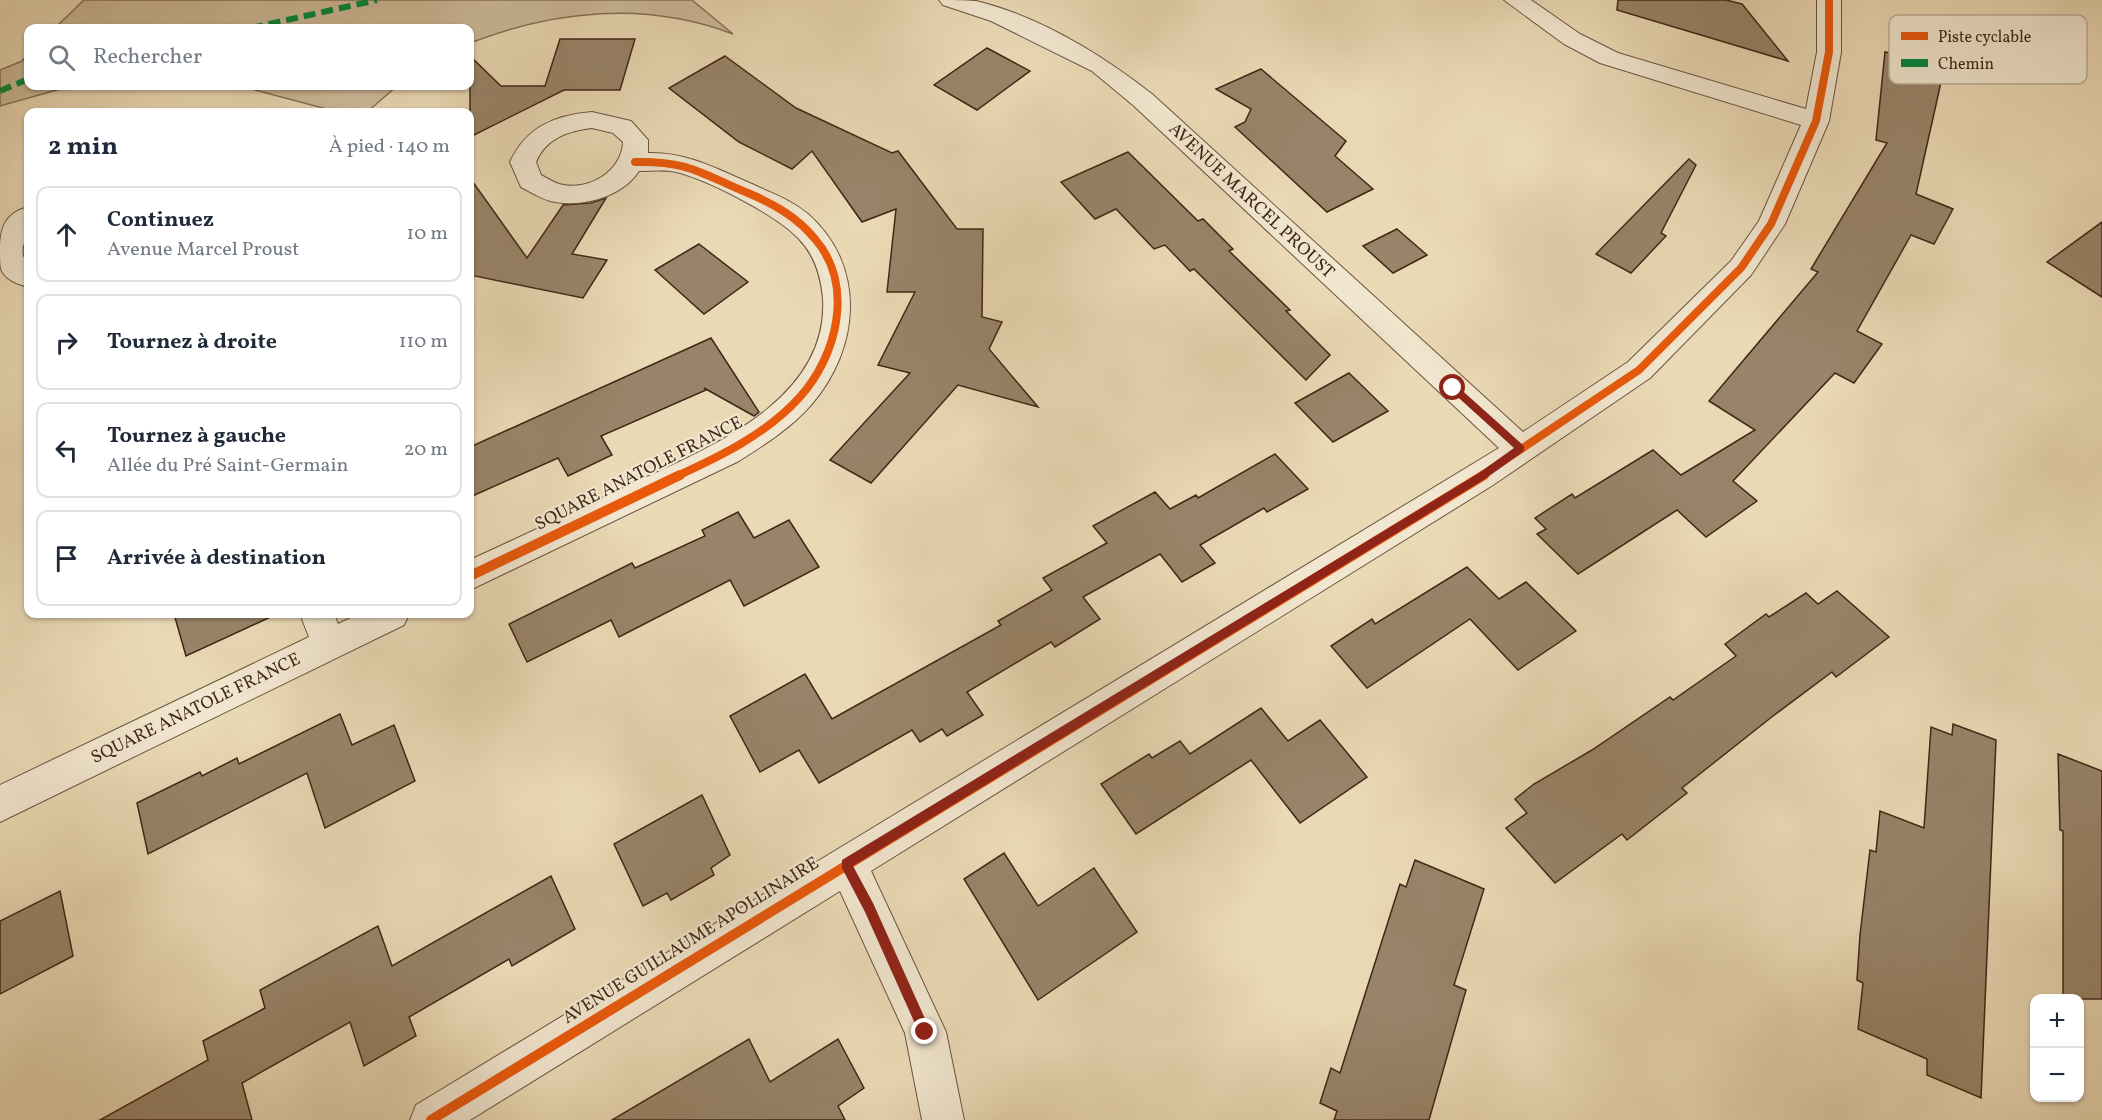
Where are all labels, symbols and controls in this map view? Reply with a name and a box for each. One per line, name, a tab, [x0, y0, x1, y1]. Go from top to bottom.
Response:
legend	[1889, 15, 2087, 84]
search box	[24, 24, 474, 90]
text: Piste cyclable	[1938, 27, 2031, 49]
icon: search	[45, 41, 78, 74]
text: Rechercher	[93, 42, 202, 73]
text: Chemin	[1938, 54, 1994, 76]
street label: AVENUE MARCEL PROUST	[1162, 117, 1340, 285]
text: 2 min	[48, 129, 118, 165]
text: À pied · 140 m	[329, 133, 450, 161]
text: Continuez	[107, 205, 214, 236]
icon: ahead	[50, 218, 83, 251]
text: 10 m	[407, 220, 448, 248]
text: Avenue Marcel Proust	[107, 236, 299, 264]
icon: right	[50, 326, 83, 359]
text: Tournez à droite	[107, 327, 277, 358]
text: 110 m	[399, 328, 448, 356]
route start	[1439, 374, 1465, 400]
street label: SQUARE ANATOLE FRANCE	[531, 411, 747, 537]
text: Tournez à gauche	[107, 421, 286, 452]
icon: left	[50, 434, 83, 467]
text: 20 m	[404, 436, 448, 464]
text: Allée du Pré Saint-Germain	[107, 452, 349, 480]
icon: arrive	[50, 542, 83, 575]
text: Arrivée à destination	[107, 543, 326, 574]
street label: SQUARE ANATOLE FRANCE	[87, 647, 305, 771]
street label: AVENUE GUILLAUME APOLLINAIRE	[558, 851, 824, 1031]
map controls	[2030, 994, 2084, 1102]
button: +	[2030, 994, 2084, 1048]
route end	[911, 1018, 937, 1044]
button: −	[2030, 1048, 2084, 1102]

